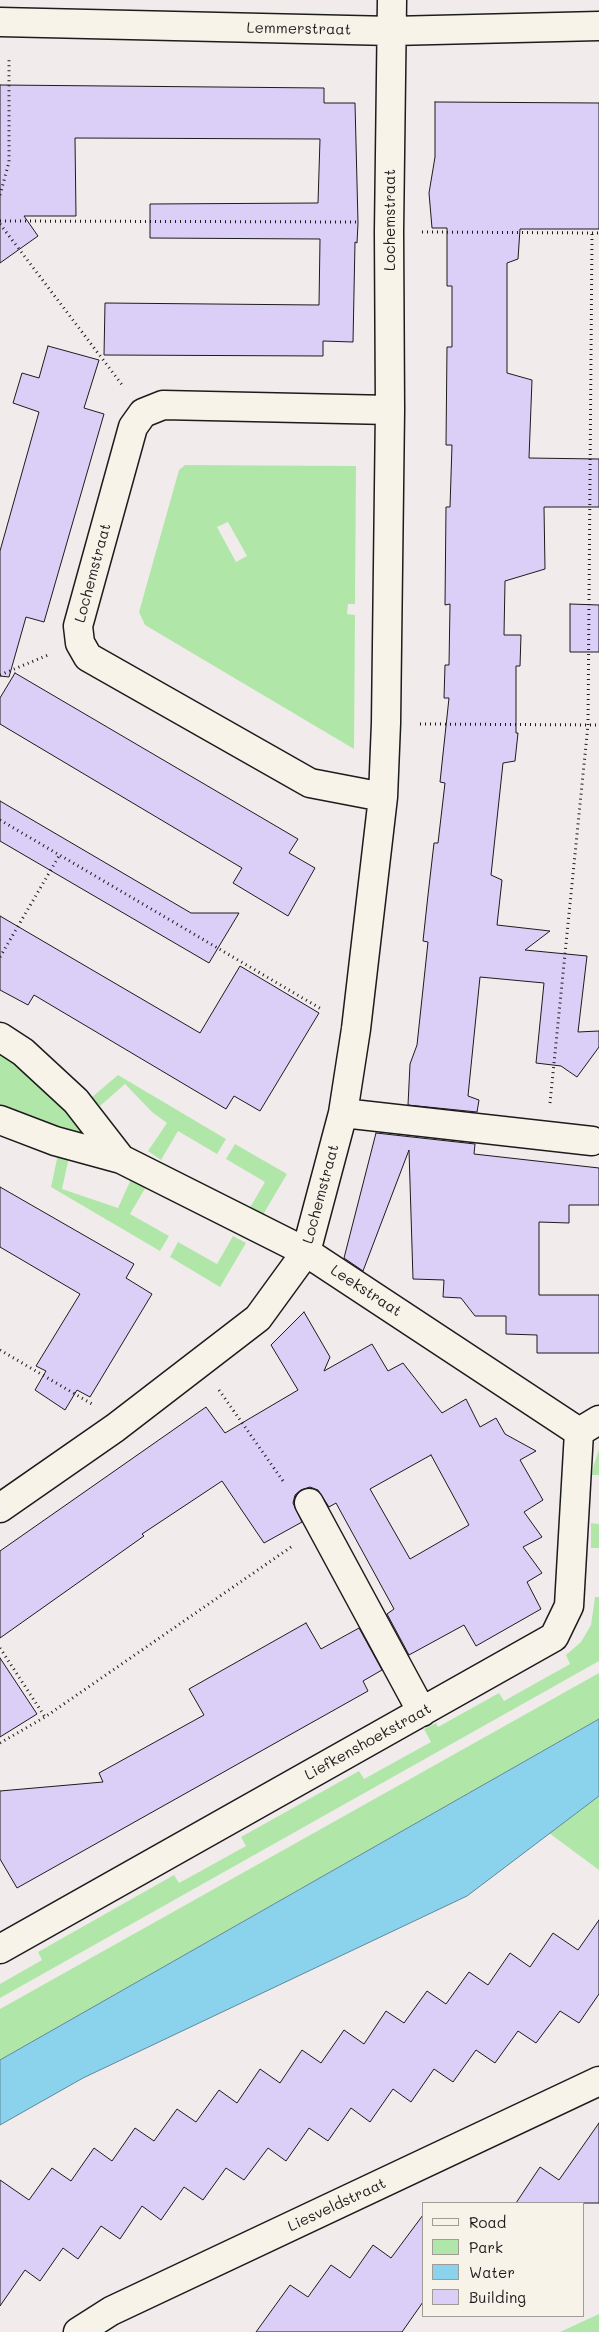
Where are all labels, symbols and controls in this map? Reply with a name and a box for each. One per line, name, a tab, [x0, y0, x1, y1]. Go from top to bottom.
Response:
street label: Lemmerstraat	[247, 19, 351, 39]
street label: Lochemstraat	[381, 169, 399, 271]
street label: Lochemstraat	[71, 521, 115, 625]
street label: Lochemstraat	[299, 1142, 343, 1246]
street label: Leekstraat	[327, 1261, 405, 1321]
street label: Liefkenshoekstraat	[302, 1700, 434, 1784]
street label: Liesveldstraat	[285, 2174, 389, 2236]
legend	[422, 2202, 584, 2317]
text: Road	[469, 2212, 506, 2232]
text: Park	[469, 2237, 503, 2257]
text: Water	[469, 2262, 515, 2282]
text: Building	[469, 2287, 526, 2307]

